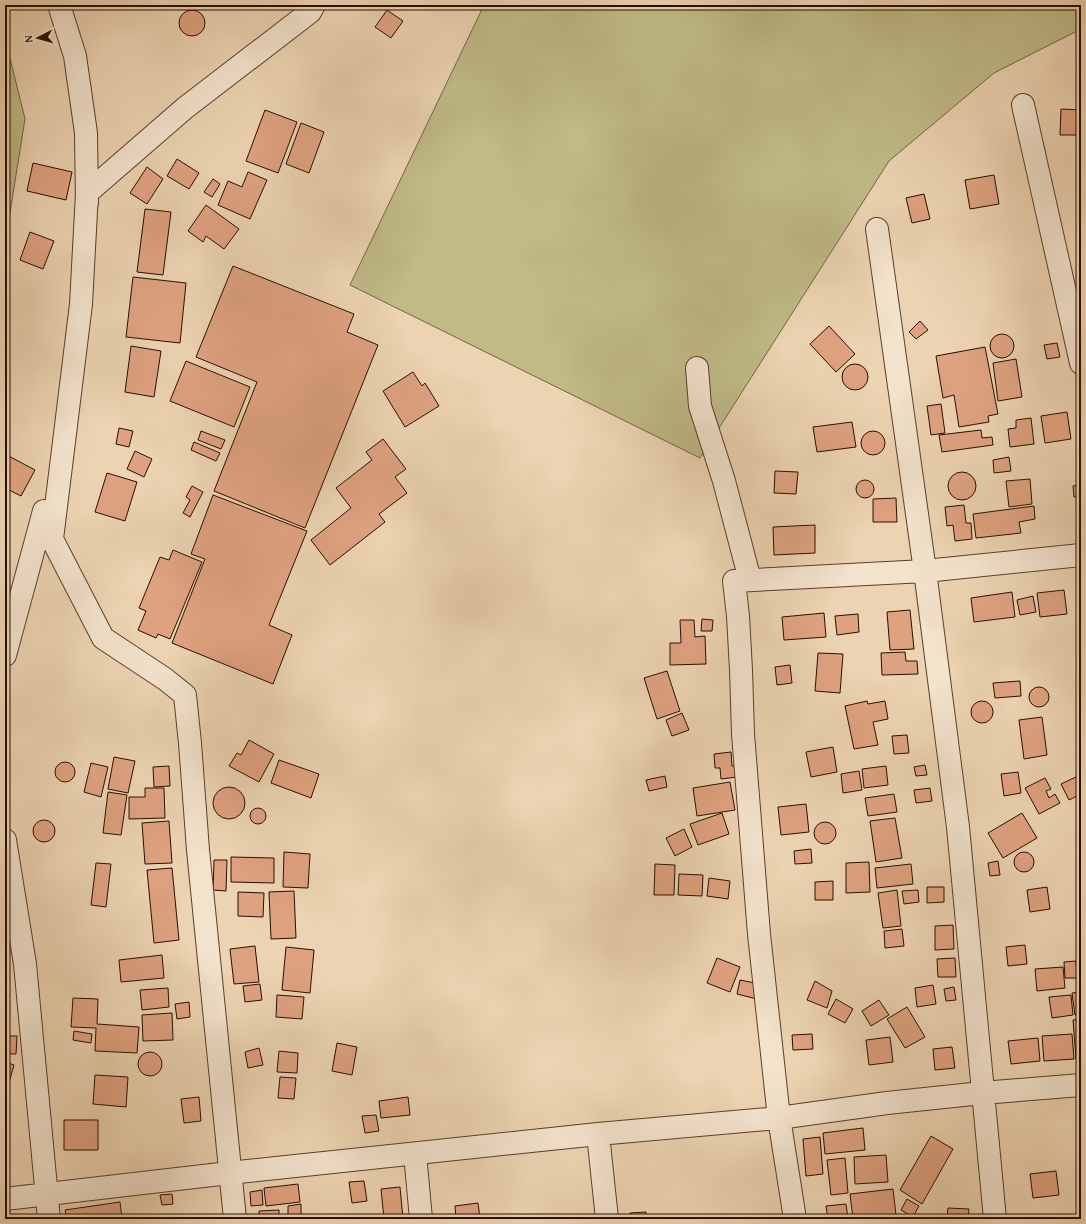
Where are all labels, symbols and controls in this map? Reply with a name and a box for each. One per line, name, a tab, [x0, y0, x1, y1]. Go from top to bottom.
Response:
north arrow	[18, 18, 58, 58]
text: N	[20, 34, 36, 44]

